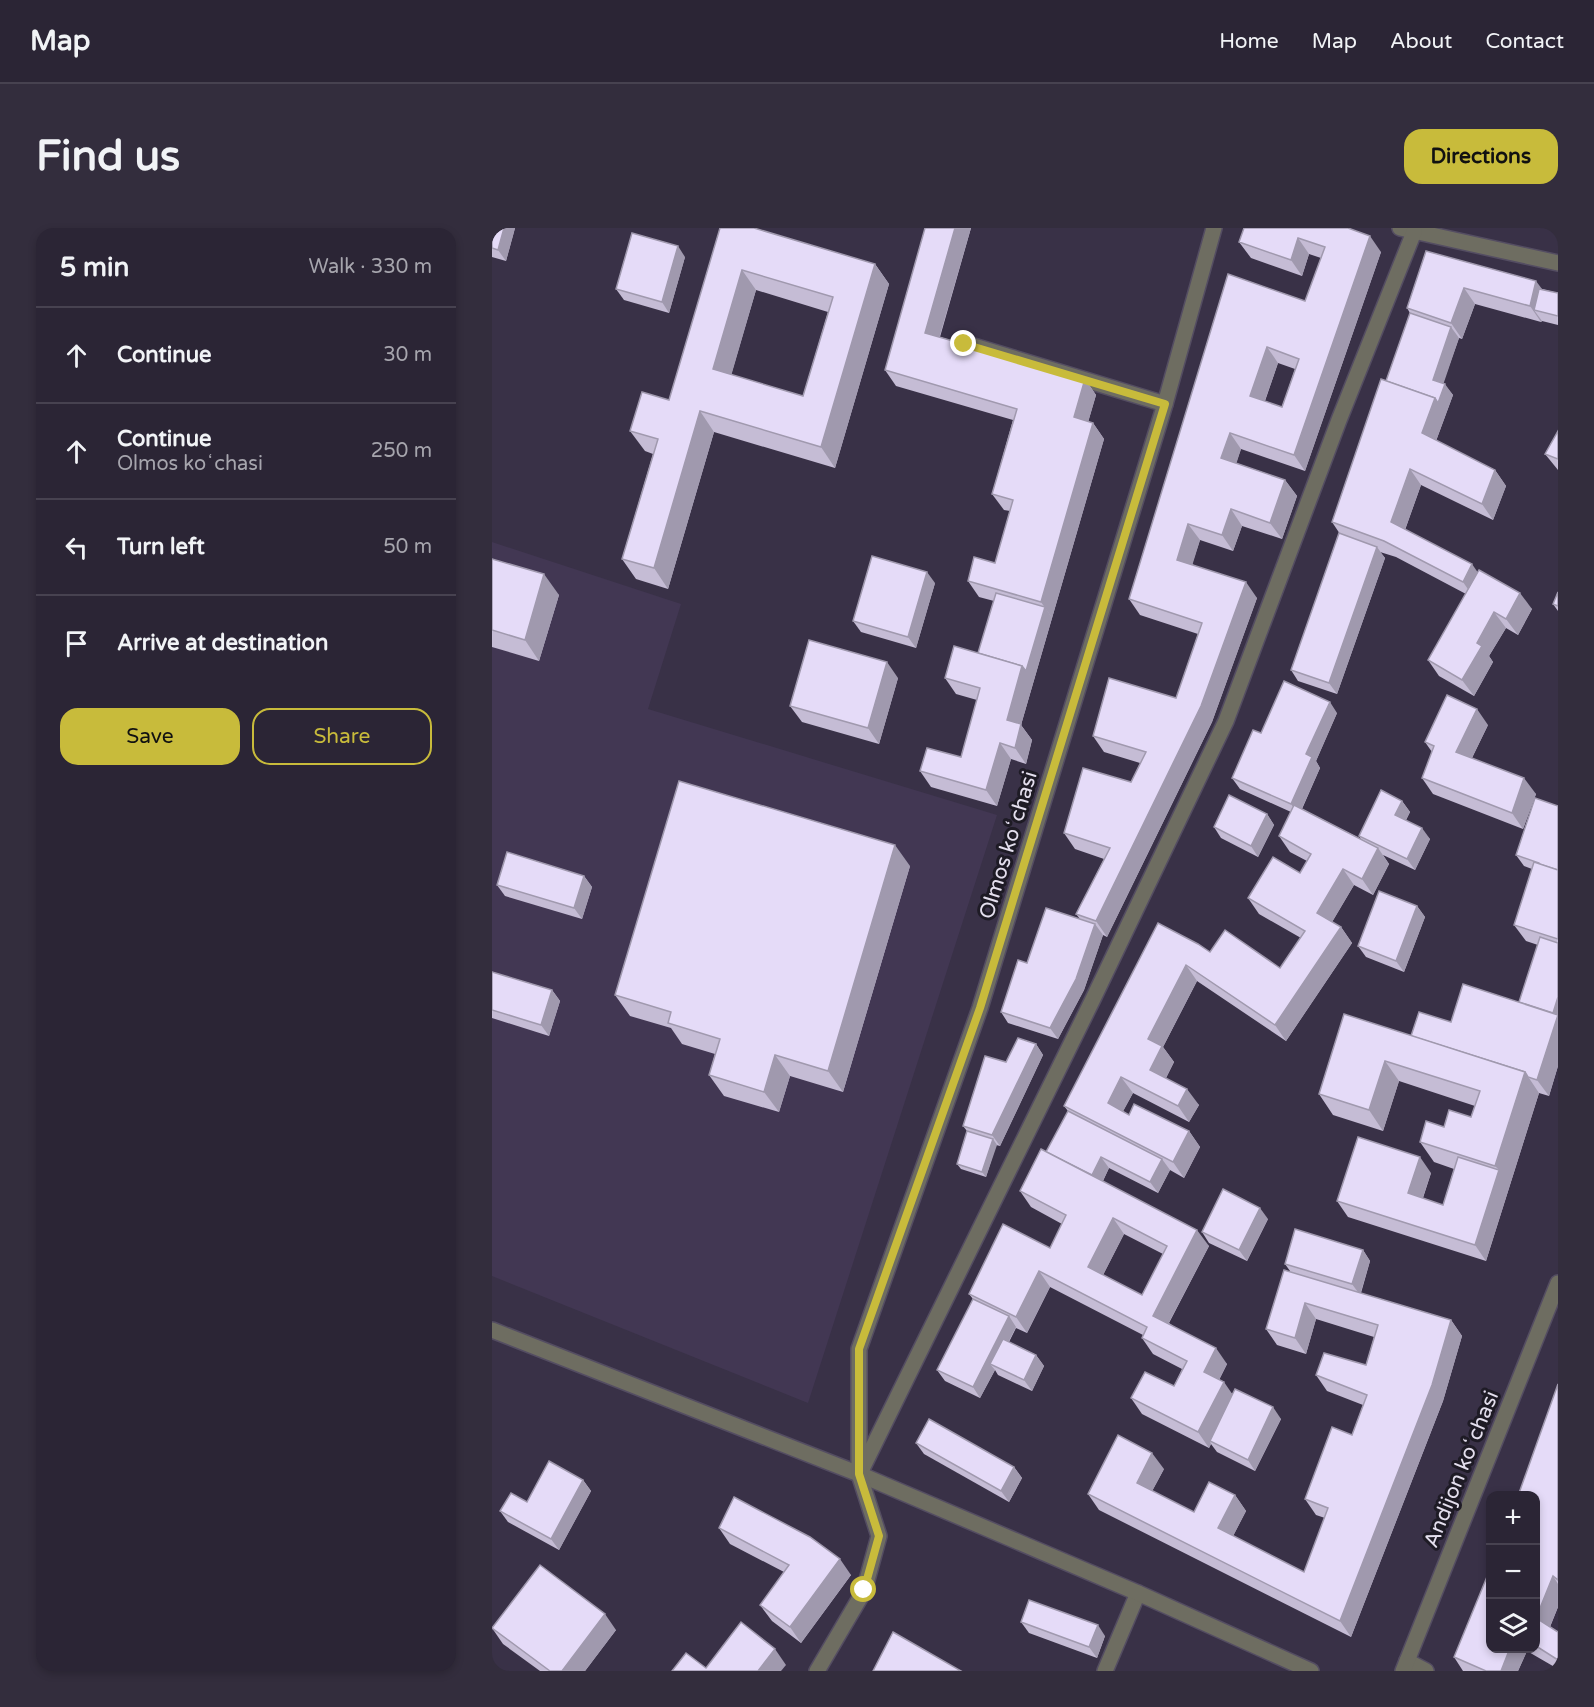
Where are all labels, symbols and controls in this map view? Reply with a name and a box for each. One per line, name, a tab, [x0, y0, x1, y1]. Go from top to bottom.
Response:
text: Map	[30, 24, 90, 58]
text: Home	[1219, 29, 1279, 54]
text: Map	[1312, 29, 1357, 54]
text: About	[1390, 29, 1452, 54]
text: Contact	[1485, 29, 1564, 54]
button: Directions	[1404, 129, 1558, 184]
text: Find us	[36, 131, 180, 182]
text: 5 min	[60, 252, 129, 283]
text: Walk · 330 m	[309, 255, 432, 279]
route end	[950, 330, 976, 356]
icon: ahead	[60, 339, 93, 372]
text: Continue	[117, 342, 212, 368]
text: 30 m	[383, 343, 432, 367]
text: Continue	[117, 426, 212, 452]
icon: ahead	[60, 435, 93, 468]
text: 250 m	[371, 439, 432, 463]
text: Olmos koʻchasi	[117, 452, 263, 476]
icon: left	[60, 531, 93, 564]
text: Turn left	[117, 534, 205, 560]
text: 50 m	[383, 535, 432, 559]
icon: arrive	[60, 627, 93, 660]
text: Arrive at destination	[117, 630, 328, 656]
button: Save	[60, 708, 240, 765]
button: Share	[252, 708, 432, 765]
street label: Olmos koʻchasi	[974, 768, 1043, 922]
street label: Andijon koʻchasi	[1419, 1387, 1504, 1551]
map controls	[1486, 1491, 1540, 1653]
button: +	[1486, 1491, 1540, 1545]
button: −	[1486, 1545, 1540, 1599]
route start	[850, 1576, 876, 1602]
button: layers	[1486, 1599, 1540, 1653]

